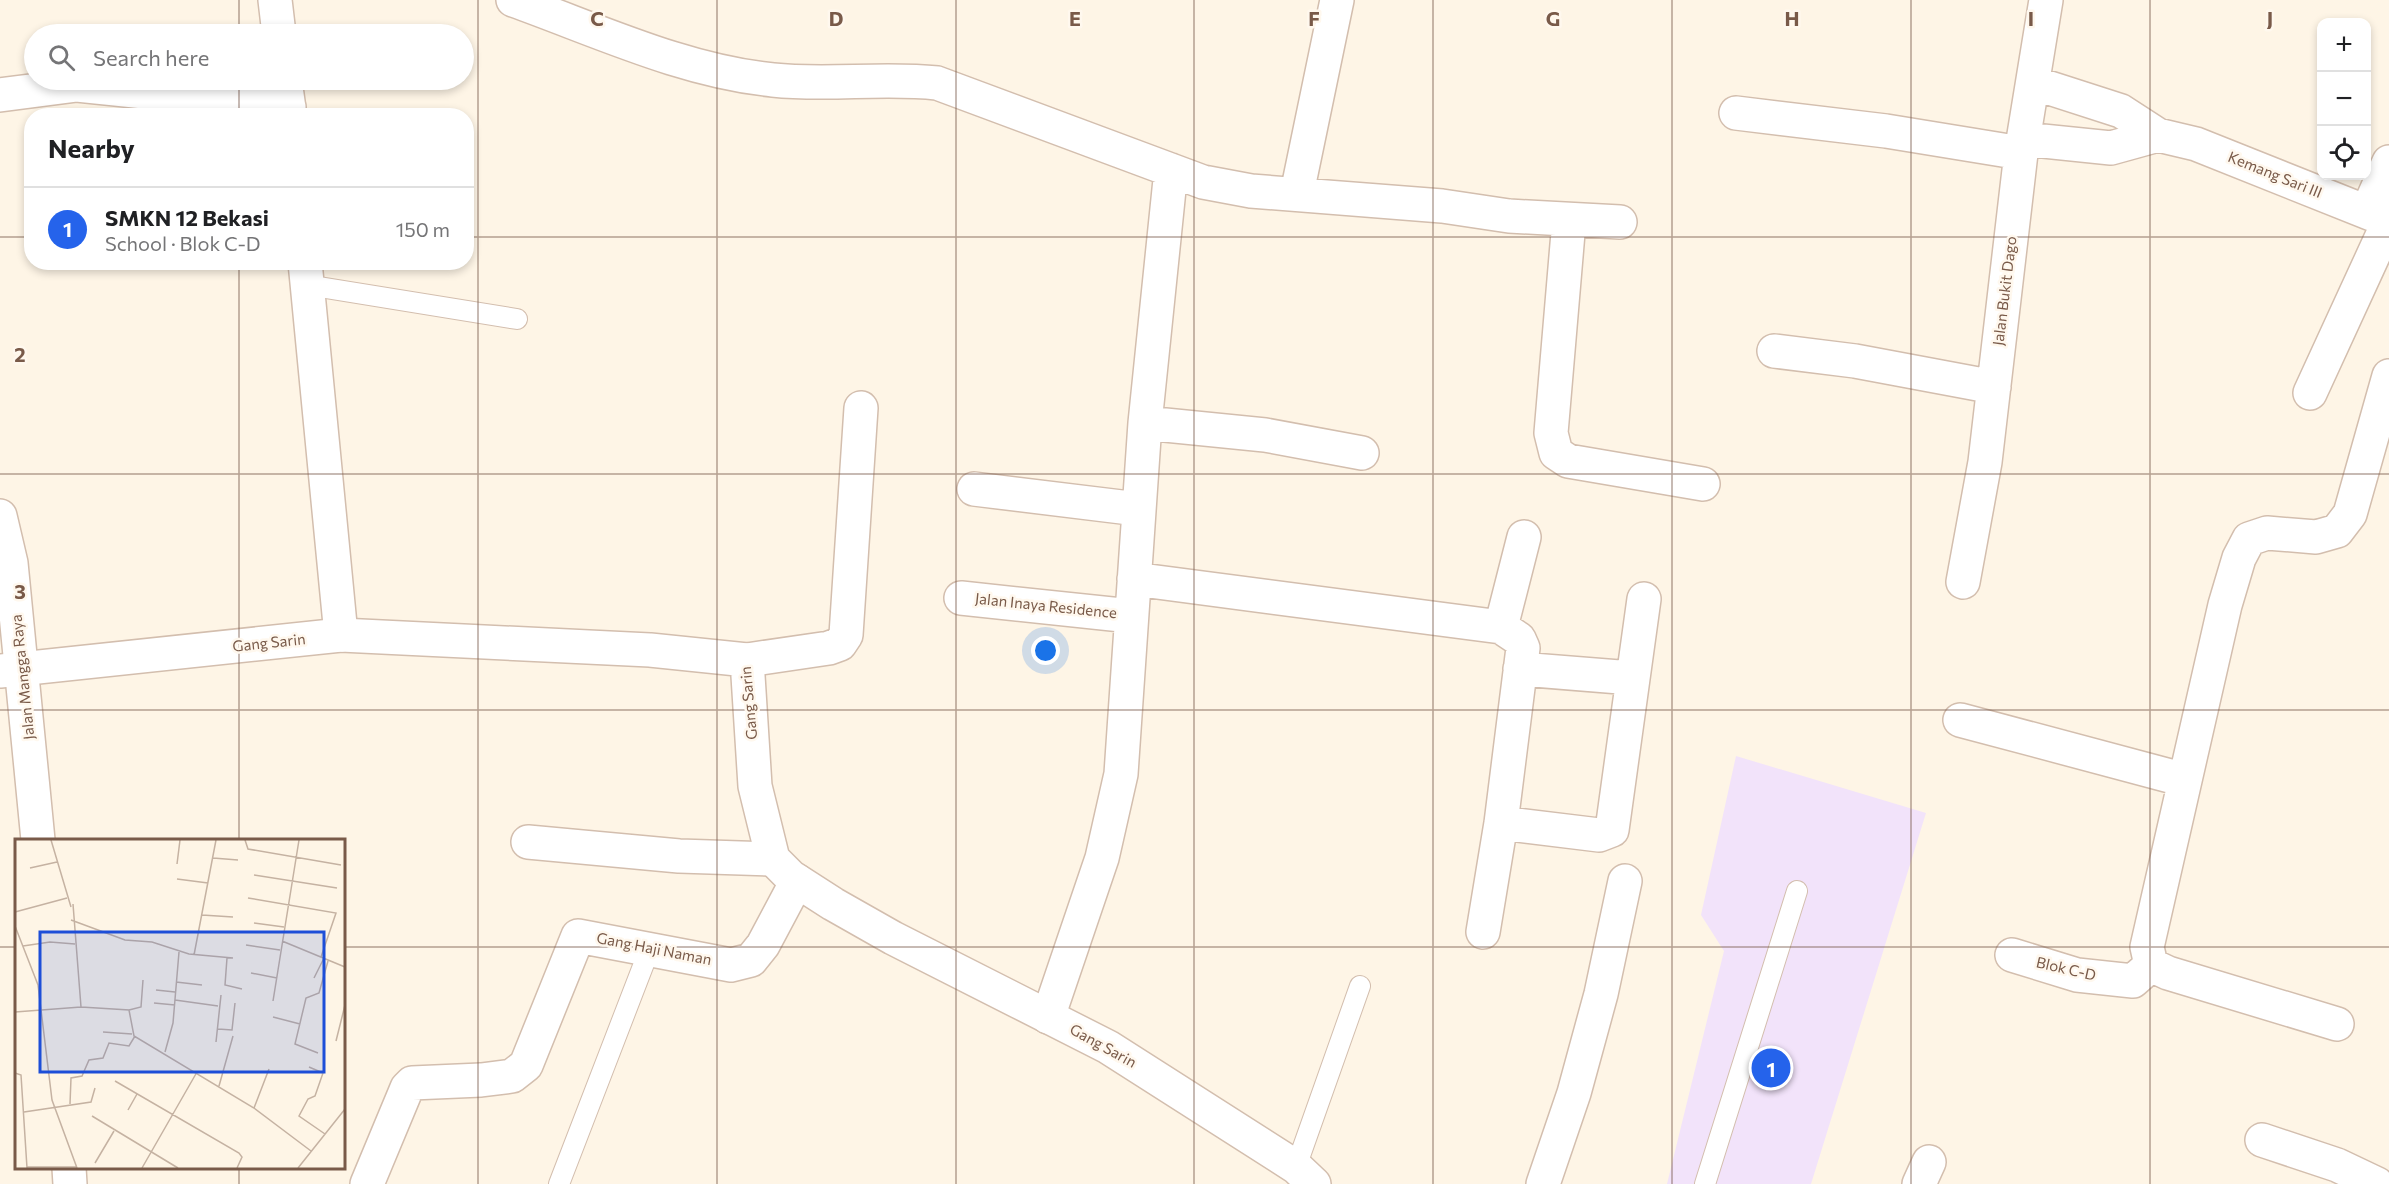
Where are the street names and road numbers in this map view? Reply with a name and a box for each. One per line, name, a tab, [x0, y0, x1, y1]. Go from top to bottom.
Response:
street label: Kemang Sari III	[2226, 147, 2325, 201]
street label: Jalan Bukit Dago	[1988, 235, 2020, 347]
street label: Jalan Inaya Residence	[974, 589, 1118, 621]
street label: Jalan Mangga Raya	[6, 614, 38, 741]
street label: Gang Sarin	[231, 629, 306, 655]
street label: Gang Sarin	[736, 666, 760, 740]
street label: Gang Haji Naman	[595, 928, 713, 968]
street label: Blok C-D	[2035, 952, 2098, 984]
street label: Gang Sarin	[1067, 1019, 1140, 1071]

